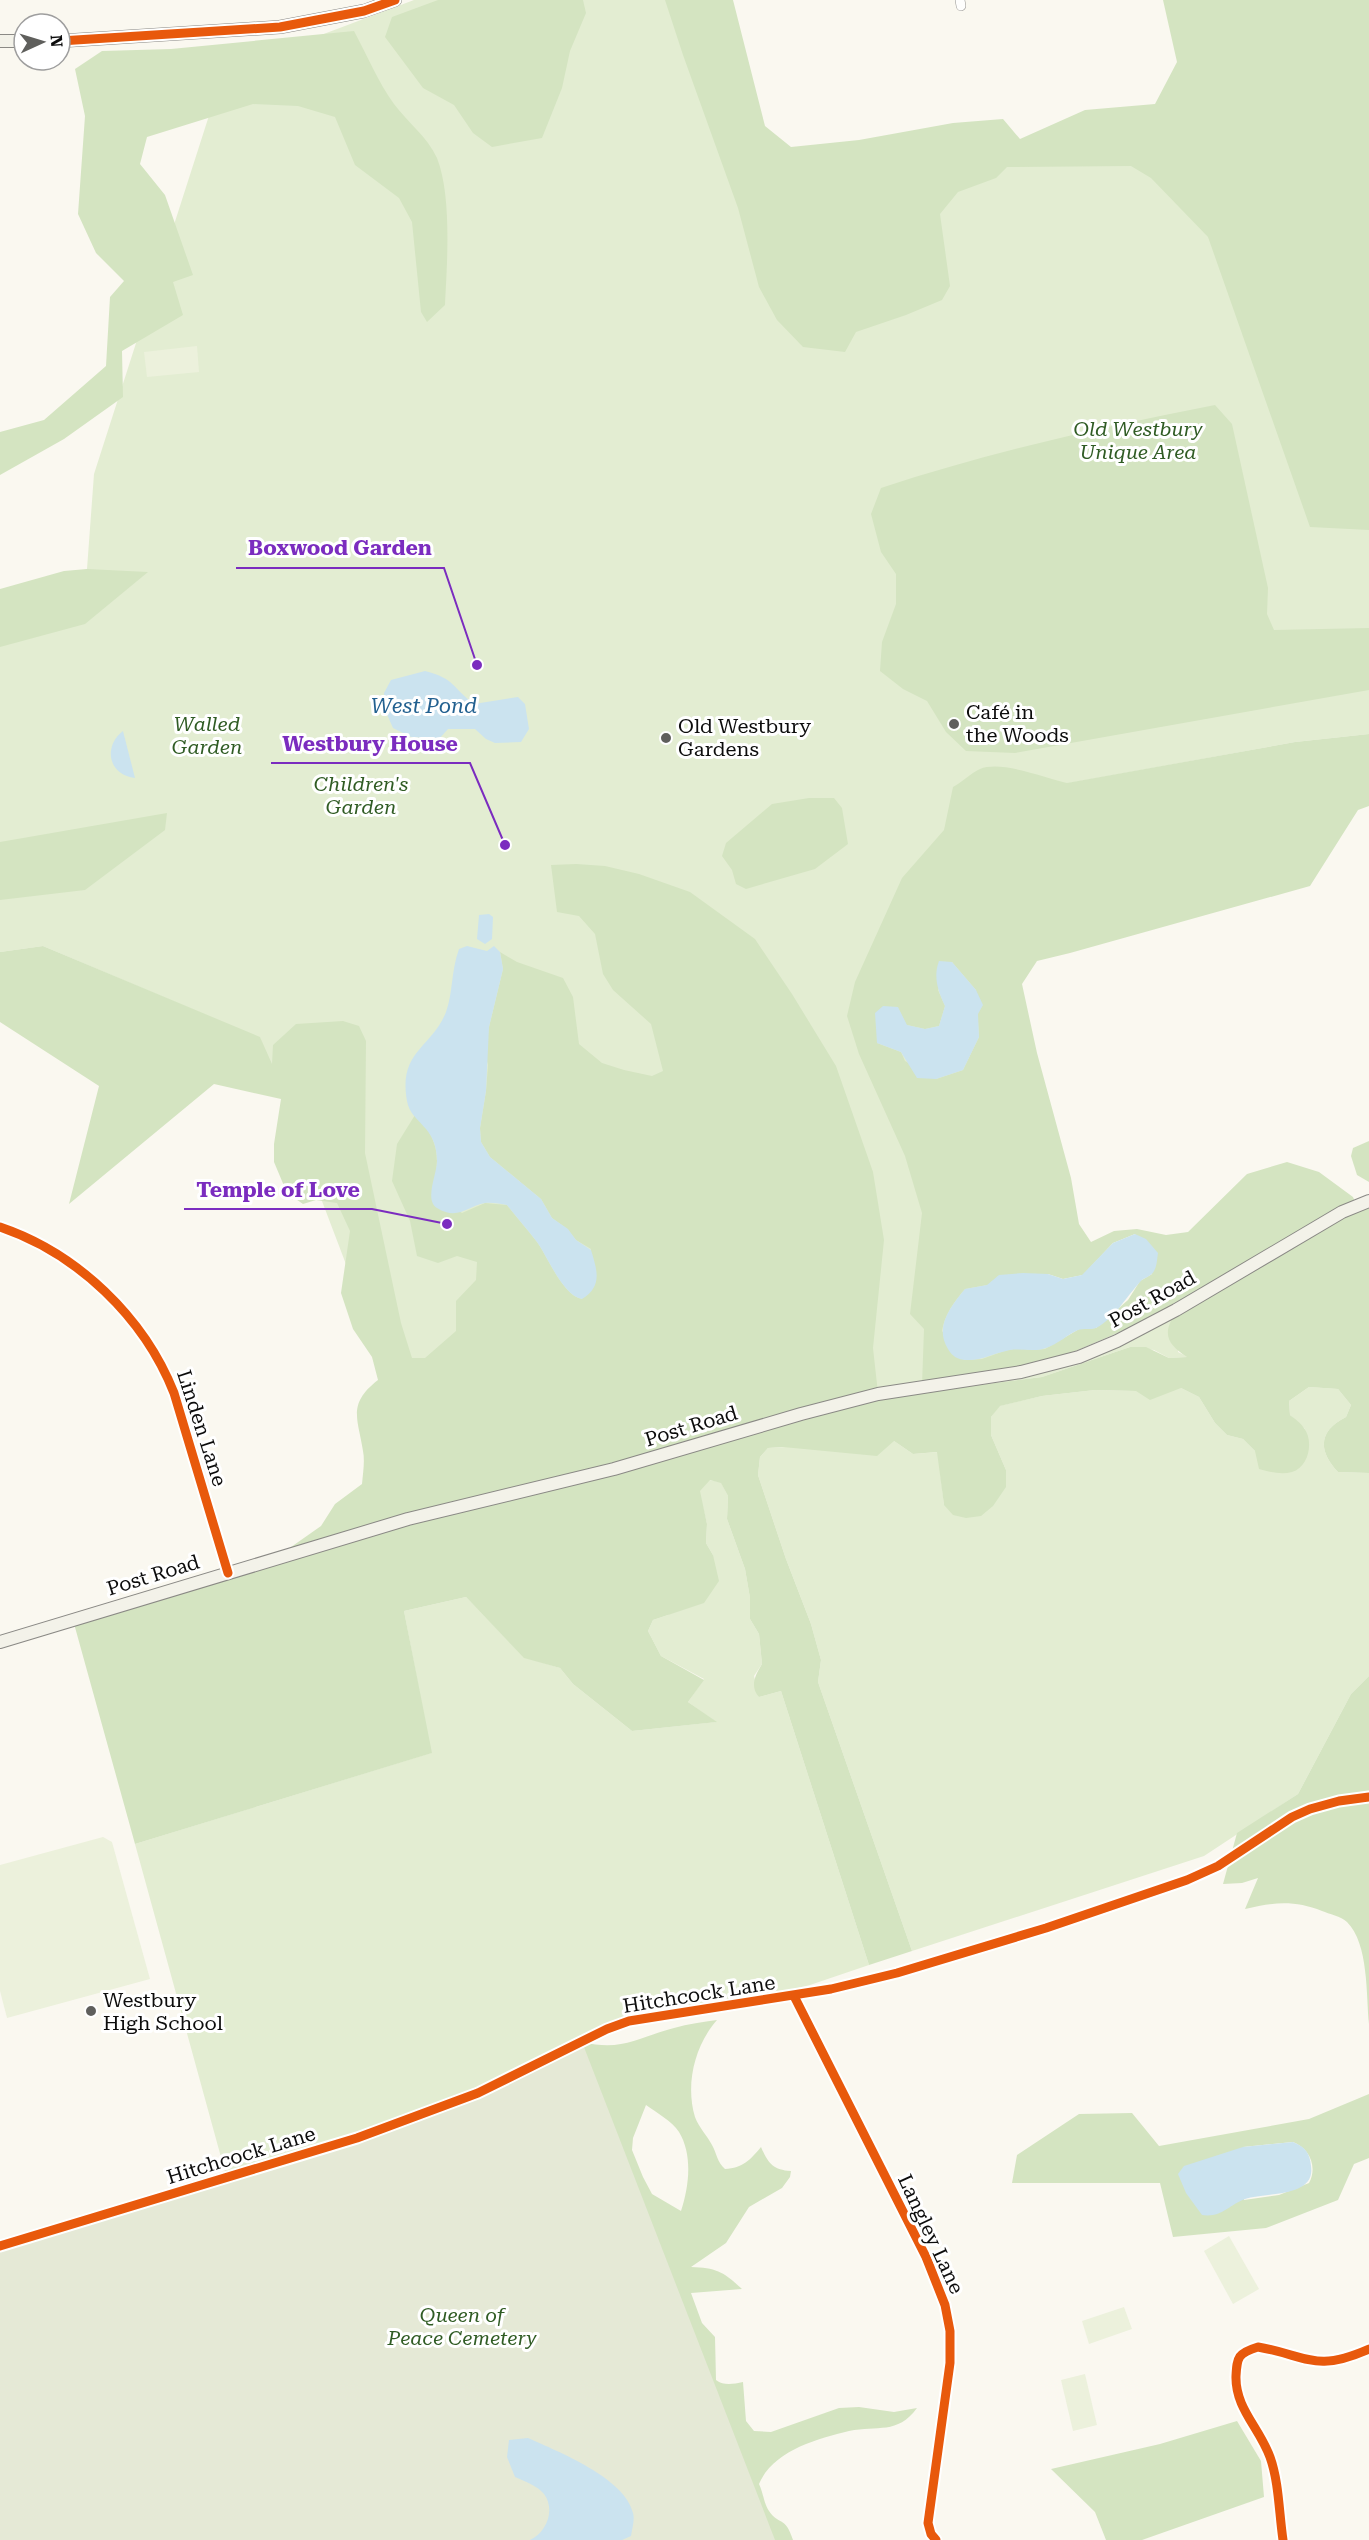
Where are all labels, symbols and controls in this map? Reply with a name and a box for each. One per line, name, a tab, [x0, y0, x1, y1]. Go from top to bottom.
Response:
north arrow	[12, 12, 72, 72]
text: N	[47, 34, 66, 48]
park label: Old Westbury Unique Area	[1073, 417, 1203, 464]
callout: Boxwood Garden	[236, 529, 444, 568]
text: Boxwood Garden	[248, 536, 432, 560]
water label: West Pond	[371, 694, 477, 718]
place label: Café in the Woods	[966, 700, 1069, 747]
park label: Walled Garden	[172, 712, 242, 759]
place label: Old Westbury Gardens	[678, 714, 811, 761]
marker: Café in the Woods	[947, 717, 961, 731]
callout: Westbury House	[271, 724, 470, 763]
marker: Old Westbury Gardens	[659, 731, 673, 745]
text: Westbury House	[282, 732, 458, 756]
park label: Children's Garden	[314, 772, 408, 819]
callout: Temple of Love	[184, 1170, 372, 1209]
text: Temple of Love	[196, 1178, 360, 1202]
street label: Post Road	[1104, 1265, 1200, 1333]
street label: Linden Lane	[172, 1367, 232, 1489]
street label: Post Road	[642, 1400, 741, 1451]
street label: Post Road	[104, 1549, 203, 1600]
street label: Hitchcock Lane	[621, 1970, 777, 2018]
place label: Westbury High School	[103, 1988, 223, 2035]
marker: Westbury High School	[84, 2004, 98, 2018]
street label: Hitchcock Lane	[164, 2121, 318, 2189]
street label: Langley Lane	[893, 2171, 969, 2297]
park label: Queen of Peace Cemetery	[387, 2303, 537, 2350]

